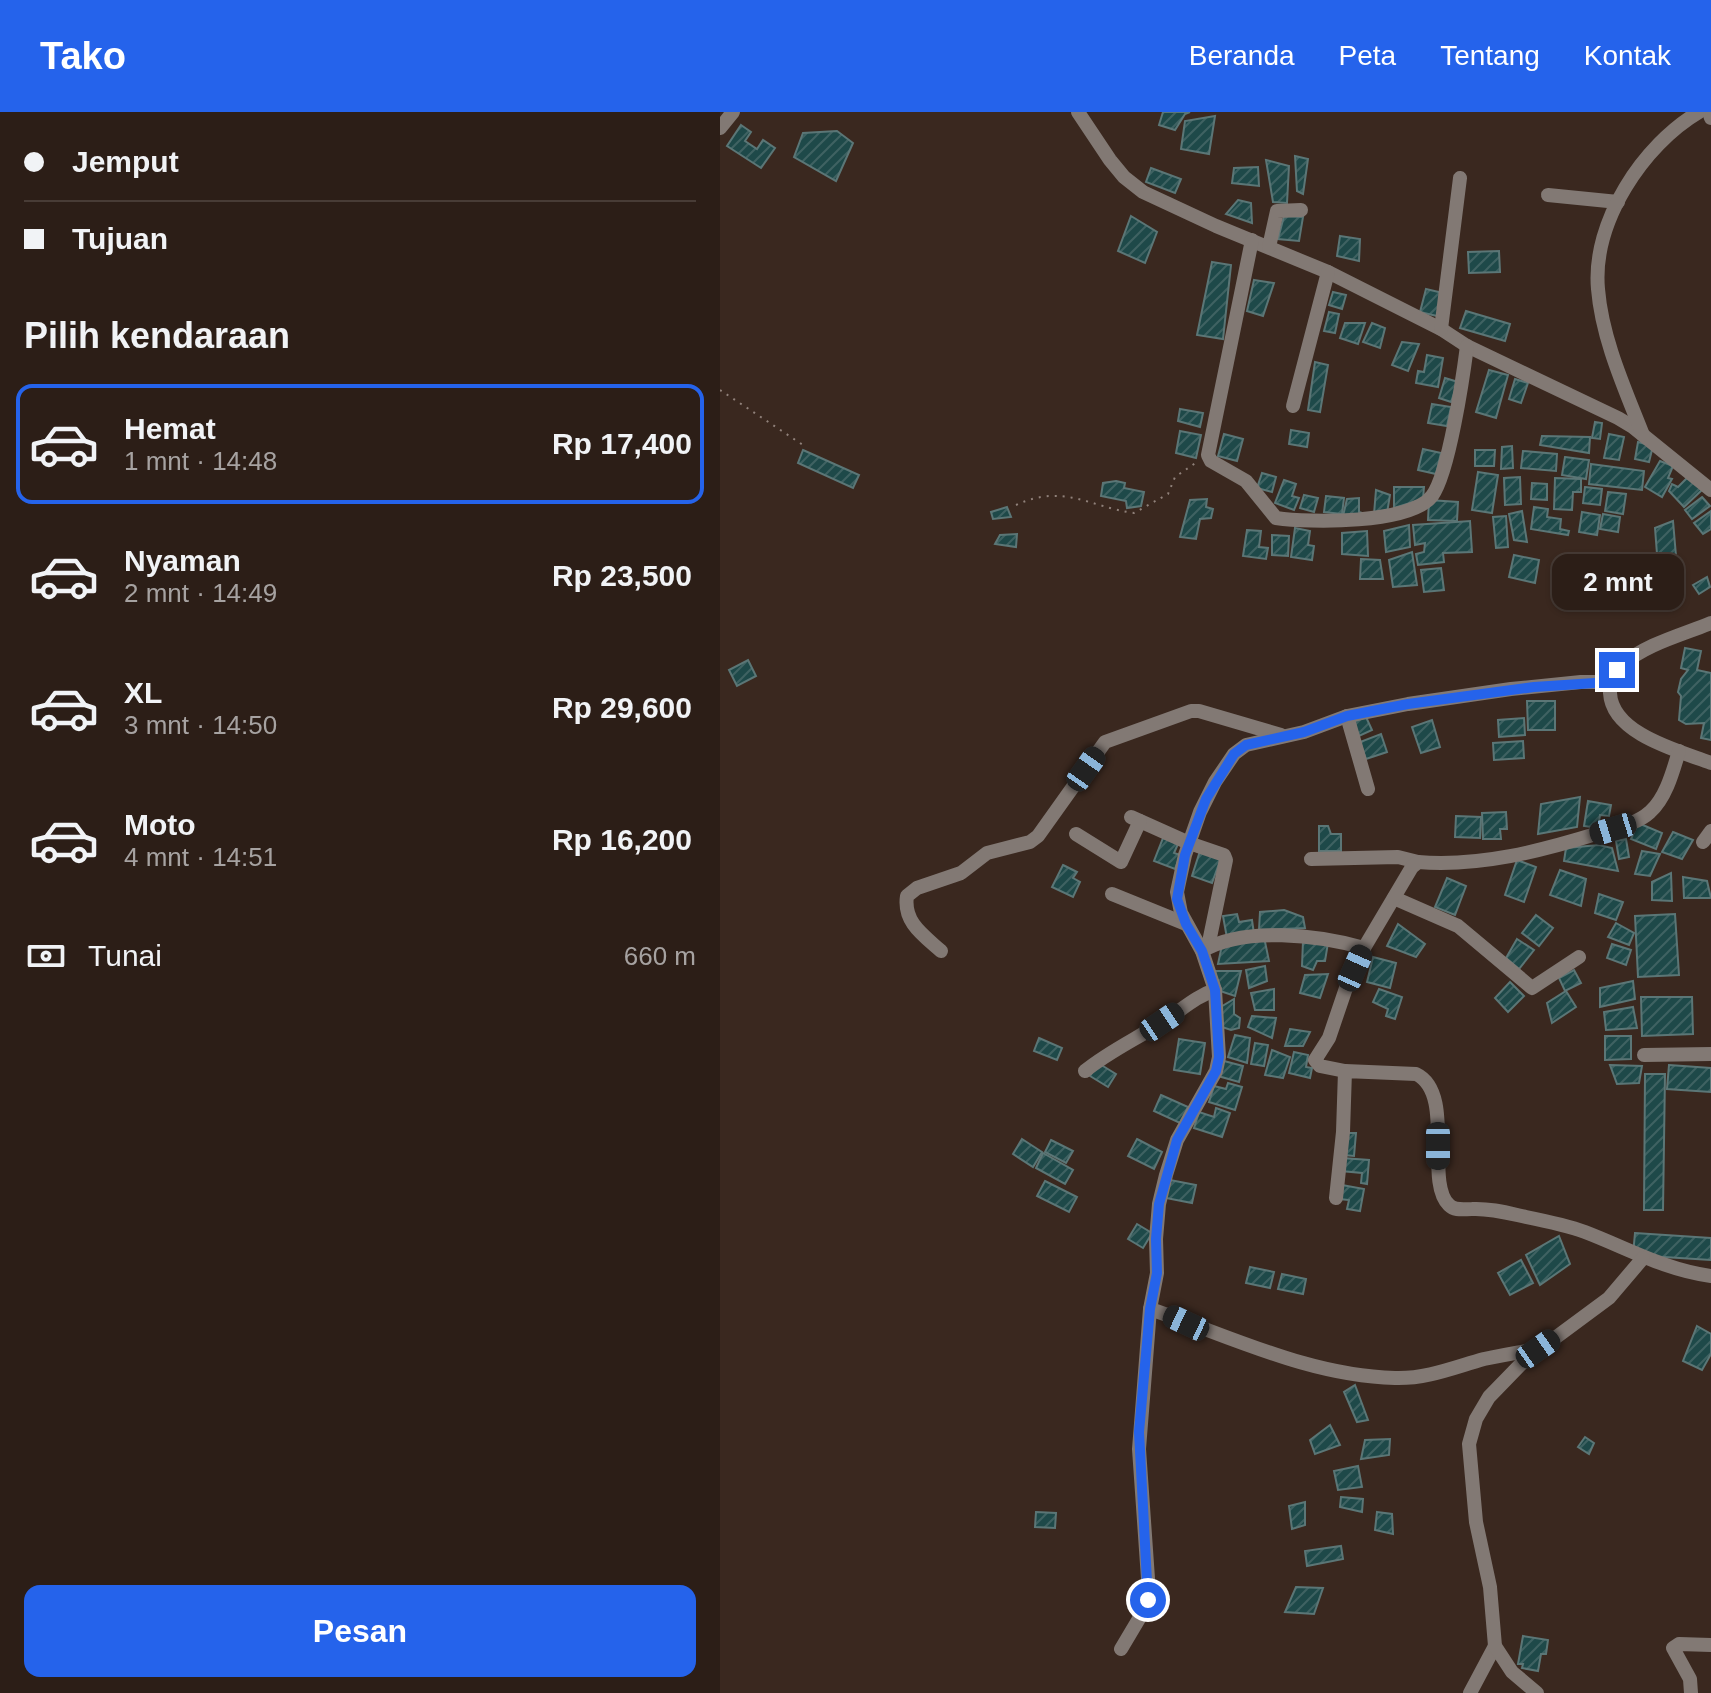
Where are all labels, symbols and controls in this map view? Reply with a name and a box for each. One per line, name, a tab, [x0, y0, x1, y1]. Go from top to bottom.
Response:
text: Tako	[40, 35, 126, 77]
text: Beranda	[1189, 40, 1295, 71]
text: Peta	[1339, 40, 1396, 71]
text: Tentang	[1440, 40, 1540, 71]
text: Kontak	[1584, 40, 1671, 71]
text: Jemput	[72, 145, 179, 178]
text: Tujuan	[72, 222, 168, 255]
text: Pilih kendaraan	[24, 315, 290, 356]
icon: car	[28, 408, 100, 480]
text: Hemat	[124, 412, 216, 445]
text: Rp 17,400	[552, 427, 692, 460]
text: 1 mnt · 14:48	[124, 446, 277, 476]
icon: car	[28, 540, 100, 612]
text: Nyaman	[124, 544, 241, 577]
callout: 2 mnt	[1551, 554, 1683, 610]
text: Rp 23,500	[552, 559, 692, 592]
text: 2 mnt	[1583, 567, 1653, 597]
text: 2 mnt · 14:49	[124, 578, 277, 608]
route end	[1599, 652, 1635, 688]
icon: car	[28, 672, 100, 744]
text: XL	[124, 676, 162, 709]
text: Rp 29,600	[552, 691, 692, 724]
text: 3 mnt · 14:50	[124, 710, 277, 740]
car	[1062, 742, 1110, 796]
icon: car	[28, 804, 100, 876]
text: Moto	[124, 808, 196, 841]
car	[1587, 811, 1639, 847]
text: Rp 16,200	[552, 823, 692, 856]
text: 4 mnt · 14:51	[124, 842, 277, 872]
icon: cash	[24, 934, 68, 978]
text: Tunai	[88, 939, 162, 972]
text: 660 m	[624, 941, 696, 971]
car	[1334, 941, 1376, 995]
car	[1135, 999, 1189, 1045]
car	[1426, 1122, 1450, 1170]
car	[1159, 1302, 1213, 1344]
car	[1511, 1325, 1565, 1373]
route start	[1130, 1582, 1166, 1618]
button: Pesan	[24, 1585, 696, 1677]

